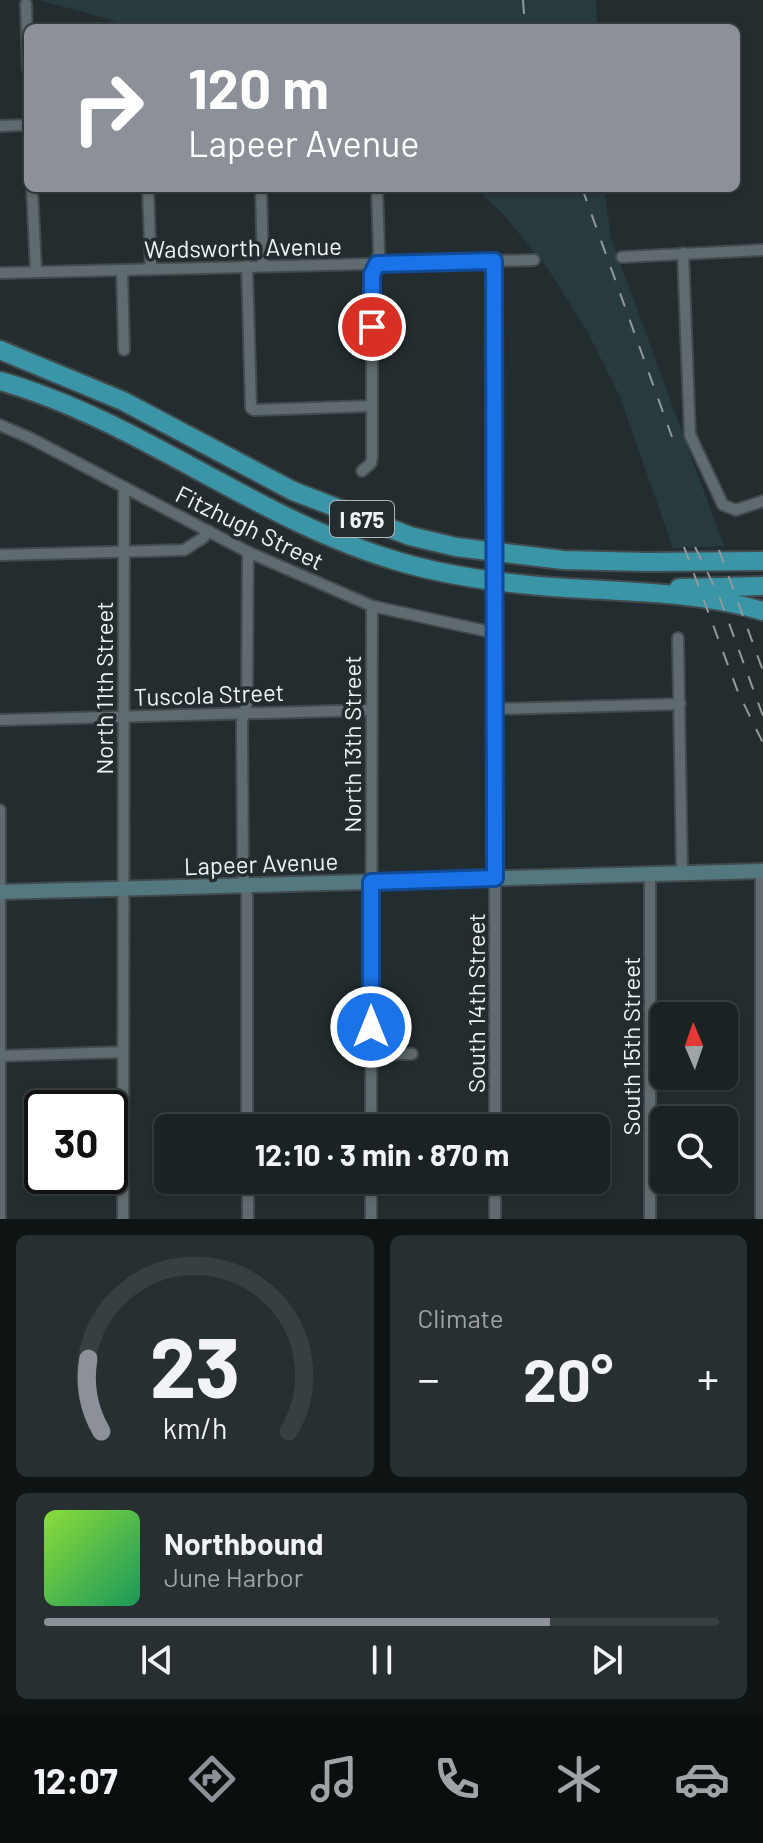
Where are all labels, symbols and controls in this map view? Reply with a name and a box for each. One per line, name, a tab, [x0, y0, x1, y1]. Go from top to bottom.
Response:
text: 120 m	[188, 53, 329, 120]
icon: right	[56, 56, 160, 160]
text: Lapeer Avenue	[188, 121, 420, 164]
street label: Wadsworth Avenue	[144, 231, 342, 263]
pin	[338, 293, 406, 361]
icon: arrive	[350, 305, 394, 349]
street label: Fitzhugh Street	[171, 479, 329, 575]
road number: I 675	[330, 501, 394, 537]
street label: North 11th Street	[89, 601, 118, 775]
street label: North 13th Street	[337, 655, 366, 833]
street label: Tuscola Street	[133, 677, 285, 711]
street label: Lapeer Avenue	[183, 846, 339, 880]
street label: South 14th Street	[461, 913, 490, 1093]
street label: South 15th Street	[616, 956, 645, 1136]
position arrow	[329, 985, 413, 1069]
north arrow	[650, 1002, 738, 1090]
map controls	[650, 1002, 738, 1194]
speed limit sign: 30	[24, 1090, 128, 1194]
button: search	[650, 1106, 738, 1194]
text: 12:10 · 3 min · 870 m	[255, 1136, 509, 1172]
text: Climate	[418, 1302, 504, 1333]
text: 23	[150, 1315, 240, 1415]
text: 20°	[523, 1342, 613, 1414]
text: −	[418, 1351, 440, 1404]
text: +	[697, 1351, 719, 1404]
text: km/h	[162, 1410, 227, 1445]
text: Northbound	[164, 1525, 323, 1561]
text: June Harbor	[164, 1561, 303, 1592]
icon: previous	[135, 1638, 179, 1682]
icon: pause	[360, 1638, 404, 1682]
icon: next	[585, 1638, 629, 1682]
icon: directions	[184, 1751, 240, 1807]
icon: music	[306, 1751, 362, 1807]
icon: phone	[429, 1751, 485, 1807]
icon: climate	[551, 1751, 607, 1807]
icon: car	[674, 1751, 730, 1807]
text: 12:07	[33, 1758, 118, 1801]

